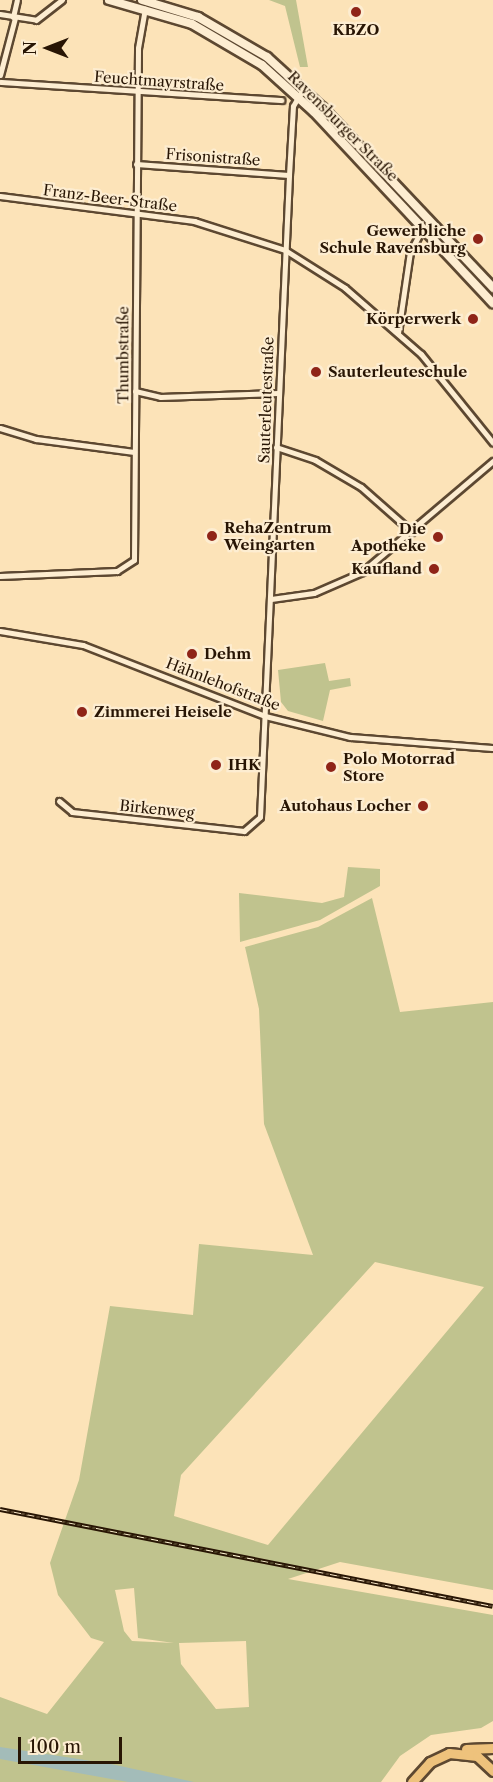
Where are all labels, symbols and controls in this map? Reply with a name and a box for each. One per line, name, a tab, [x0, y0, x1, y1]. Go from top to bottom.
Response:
marker: KBZO	[349, 5, 363, 19]
north arrow	[18, 18, 78, 78]
place label: KBZO	[333, 21, 379, 39]
text: N	[20, 41, 40, 55]
street label: Feuchtmayrstraße	[93, 67, 225, 95]
street label: Ravensburger Straße	[284, 67, 402, 185]
street label: Frisonistraße	[165, 145, 261, 169]
street label: Franz-Beer-Straße	[42, 181, 178, 215]
place label: Gewerbliche Schule Ravensburg	[319, 221, 466, 256]
marker: Gewerbliche Schule Ravensburg	[471, 232, 485, 246]
street label: Thumbstraße	[114, 306, 132, 404]
place label: Körperwerk	[366, 310, 461, 328]
marker: Körperwerk	[466, 312, 480, 326]
street label: Sauterleutestraße	[255, 336, 277, 464]
place label: Sauterleuteschule	[328, 363, 467, 381]
marker: Sauterleuteschule	[309, 365, 323, 379]
place label: RehaZentrum Weingarten	[224, 518, 332, 553]
place label: Die Apotheke	[351, 519, 426, 554]
marker: RehaZentrum Weingarten	[205, 529, 219, 543]
marker: Die Apotheke	[431, 530, 445, 544]
place label: Kaufland	[351, 560, 422, 578]
marker: Kaufland	[427, 562, 441, 576]
place label: Dehm	[204, 645, 251, 663]
marker: Dehm	[185, 647, 199, 661]
street label: Hähnlehofstraße	[163, 654, 283, 714]
place label: Zimmerei Heisele	[94, 703, 232, 721]
marker: Zimmerei Heisele	[75, 705, 89, 719]
place label: Polo Motorrad Store	[343, 749, 455, 784]
place label: IHK	[228, 756, 260, 774]
marker: IHK	[209, 758, 223, 772]
marker: Polo Motorrad Store	[324, 760, 338, 774]
street label: Birkenweg	[119, 796, 195, 822]
place label: Autohaus Locher	[280, 797, 411, 815]
marker: Autohaus Locher	[416, 799, 430, 813]
scale bar	[21, 1725, 124, 1763]
text: 100 m	[29, 1736, 81, 1758]

